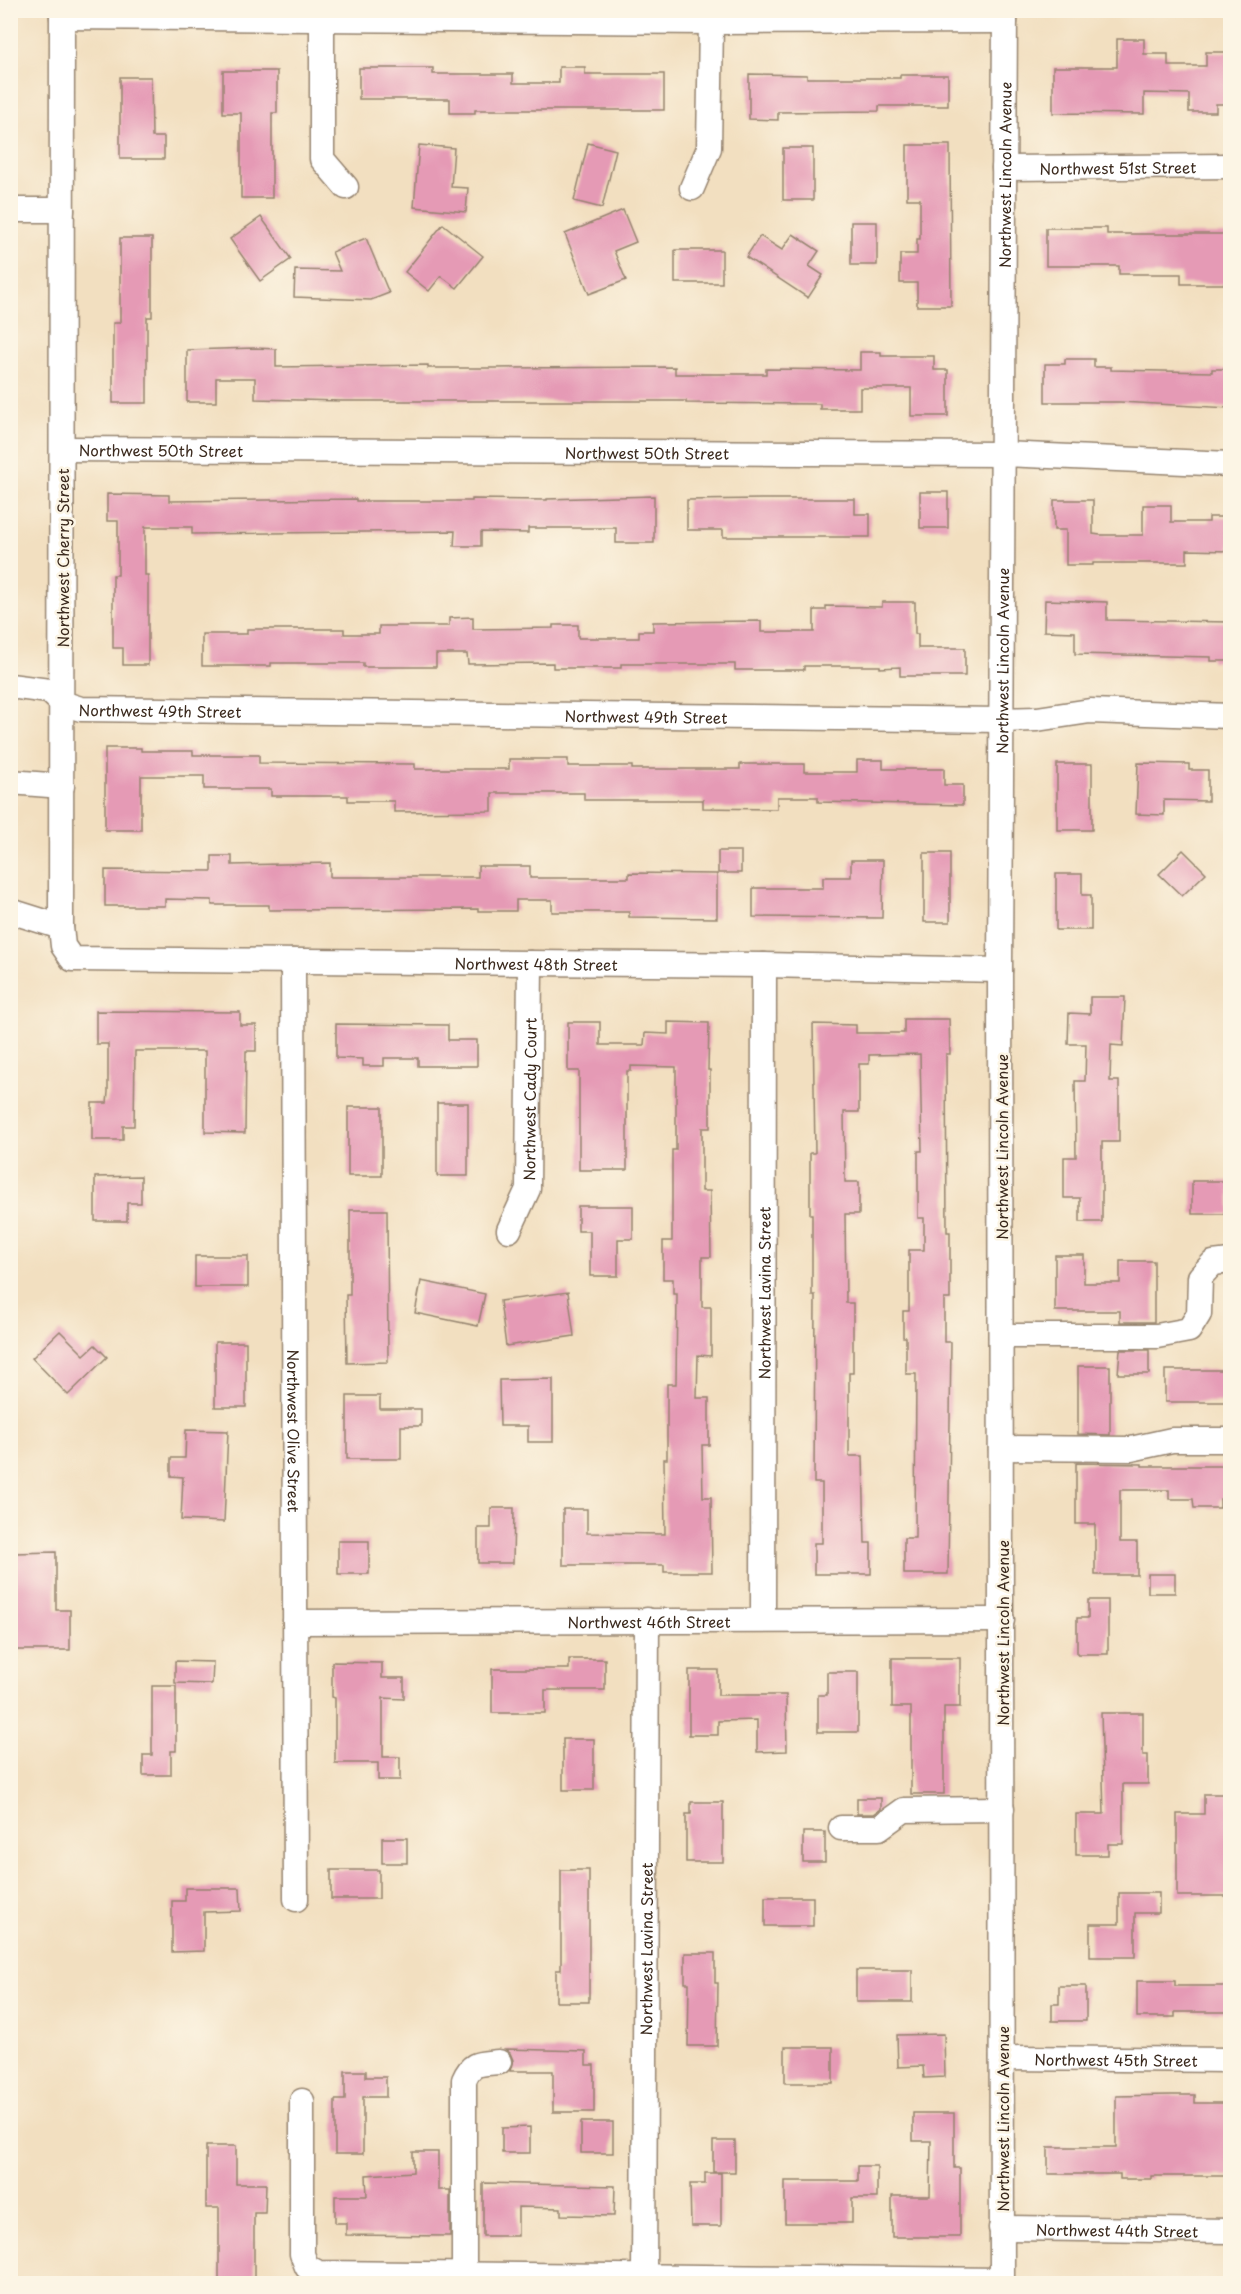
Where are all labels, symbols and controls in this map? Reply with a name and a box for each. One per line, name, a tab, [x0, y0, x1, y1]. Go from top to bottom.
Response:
street label: Northwest Lincoln Avenue	[992, 82, 1016, 268]
street label: Northwest 51st Street	[1039, 155, 1197, 179]
street label: Northwest 50th Street	[79, 438, 243, 461]
street label: Northwest 50th Street	[565, 440, 729, 464]
street label: Northwest Cherry Street	[51, 468, 74, 648]
street label: Northwest Lincoln Avenue	[990, 568, 1014, 754]
street label: Northwest 49th Street	[79, 697, 242, 722]
street label: Northwest 49th Street	[565, 703, 728, 728]
street label: Northwest 48th Street	[454, 951, 618, 975]
street label: Northwest Cady Court	[517, 1018, 541, 1181]
street label: Northwest Lincoln Avenue	[990, 1054, 1013, 1240]
street label: Northwest Lavina Street	[752, 1206, 775, 1380]
street label: Northwest Olive Street	[283, 1349, 306, 1513]
street label: Northwest Lincoln Avenue	[991, 1540, 1014, 1726]
street label: Northwest 46th Street	[567, 1609, 731, 1633]
street label: Northwest Lavina Street	[634, 1862, 657, 2036]
street label: Northwest Lincoln Avenue	[991, 2026, 1014, 2212]
street label: Northwest 45th Street	[1034, 2047, 1198, 2071]
street label: Northwest 44th Street	[1036, 2217, 1198, 2242]

